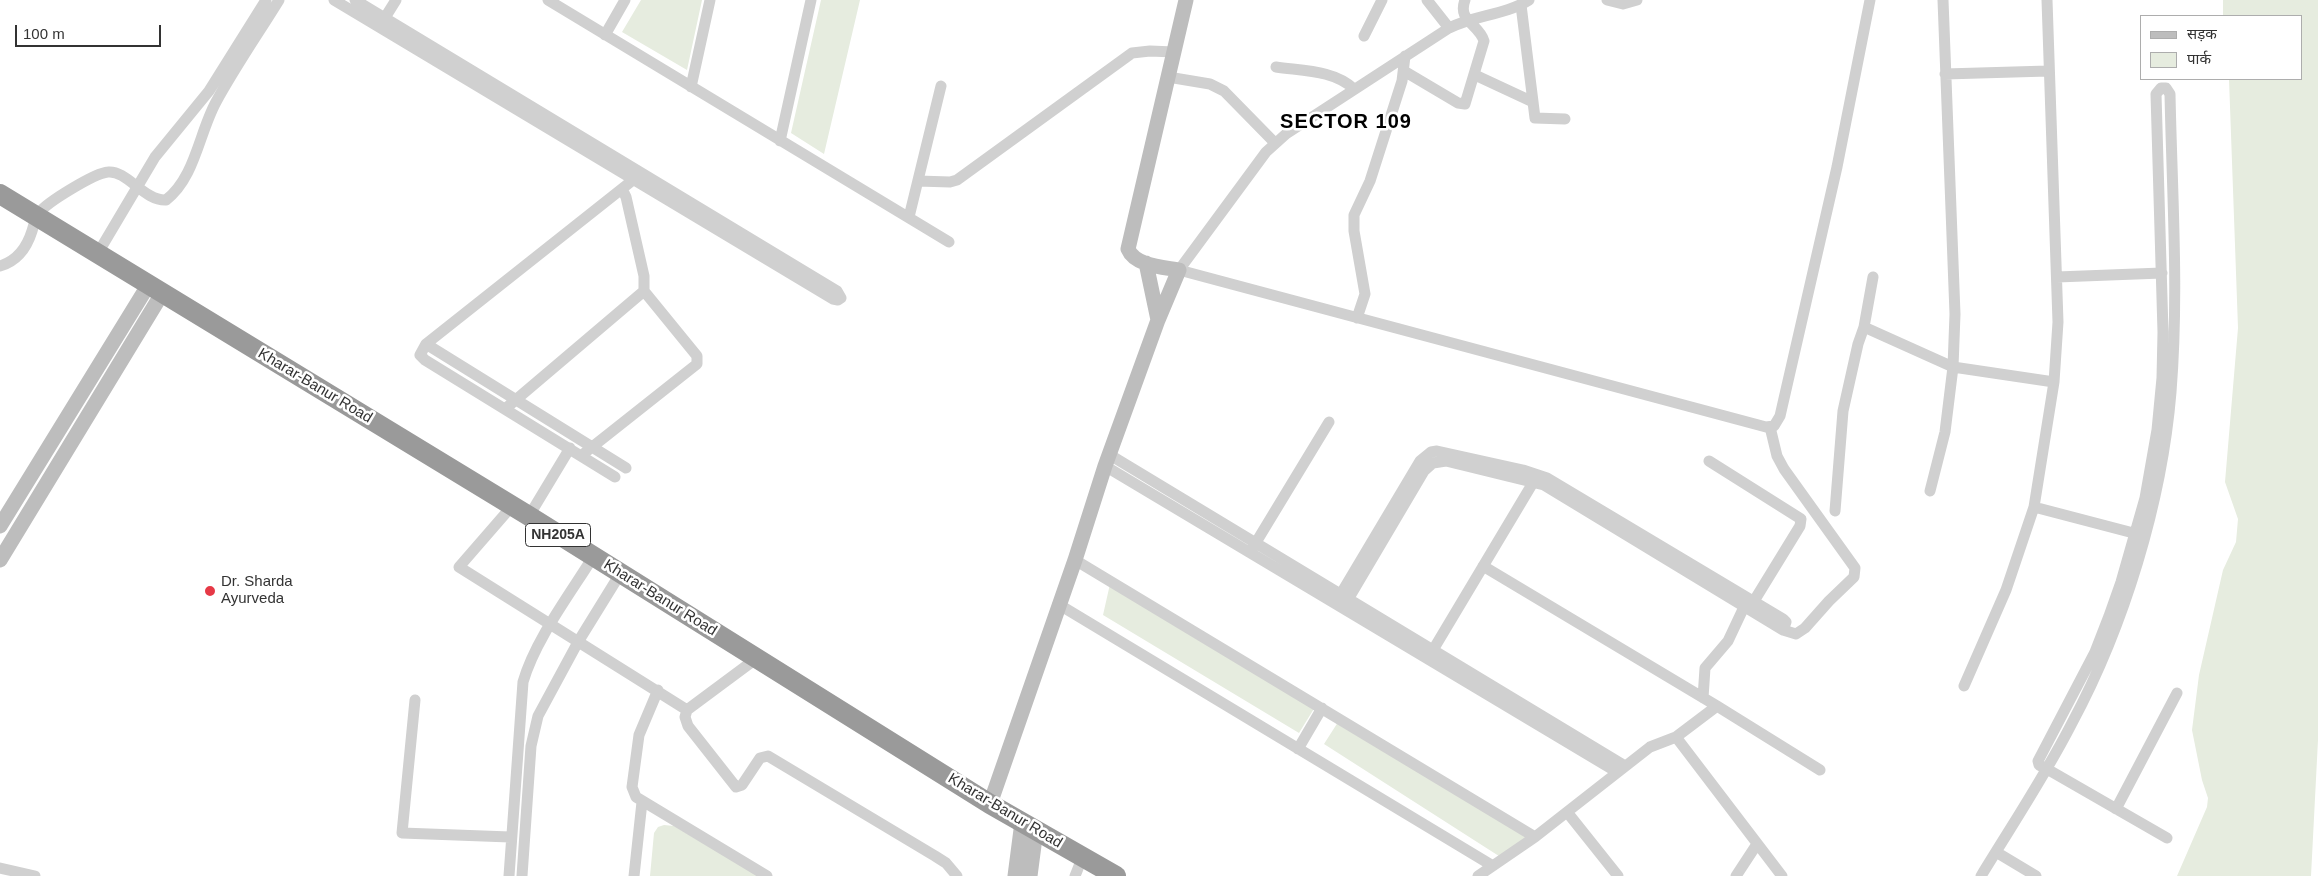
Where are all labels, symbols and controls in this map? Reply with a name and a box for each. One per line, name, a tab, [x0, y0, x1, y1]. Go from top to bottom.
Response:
scale bar	[18, 15, 164, 47]
legend	[2140, 15, 2303, 80]
text: 100 m	[23, 25, 65, 42]
text: सड़क	[2187, 25, 2217, 42]
text: पार्क	[2187, 50, 2211, 67]
district label: SECTOR 109	[1279, 110, 1413, 134]
street label: Kharar-Banur Road	[255, 345, 375, 427]
road number: NH205A	[526, 524, 590, 546]
street label: Kharar-Banur Road	[600, 556, 720, 640]
place label: Dr. Sharda Ayurveda	[221, 573, 293, 608]
marker: Dr. Sharda Ayurveda	[203, 584, 217, 598]
street label: Kharar-Banur Road	[945, 770, 1065, 852]

